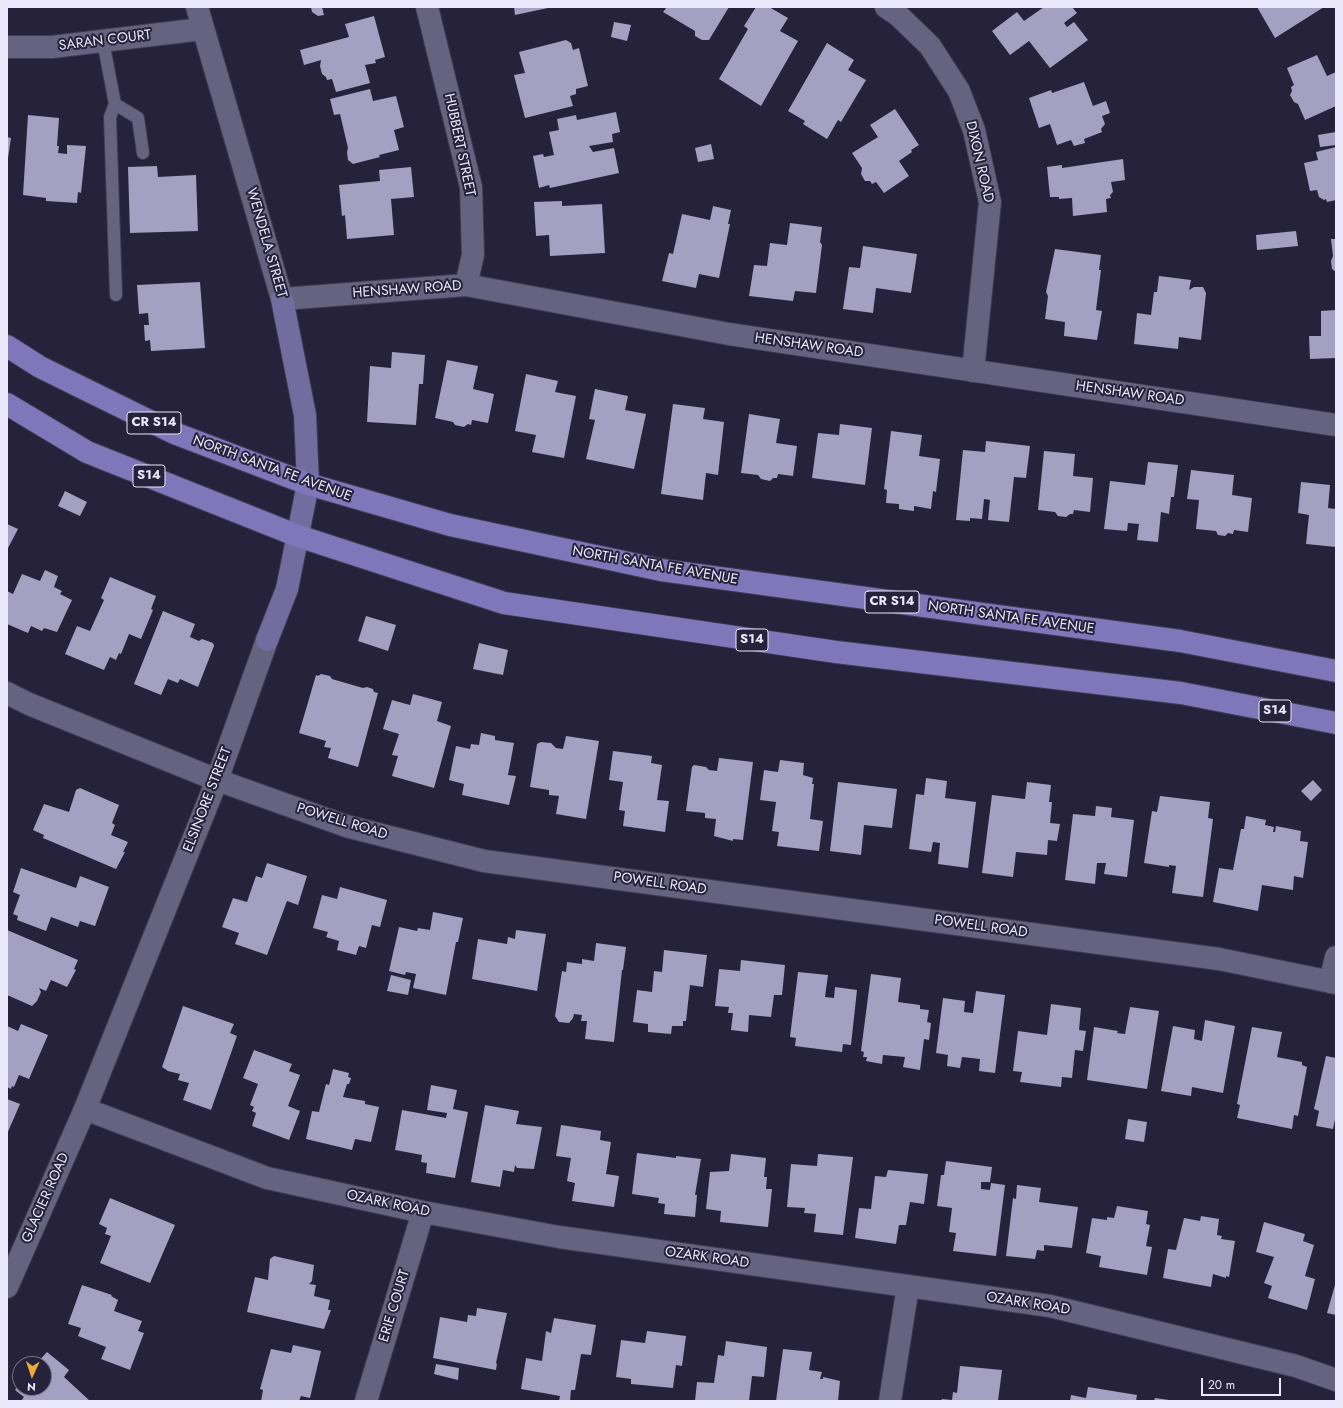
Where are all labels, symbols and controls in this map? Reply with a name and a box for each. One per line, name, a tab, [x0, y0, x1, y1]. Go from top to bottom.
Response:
street label: SARAN COURT	[58, 27, 152, 55]
street label: HUBBERT STREET	[440, 92, 478, 198]
street label: DIXON ROAD	[961, 119, 997, 205]
street label: WENDELA STREET	[242, 186, 290, 300]
street label: HENSHAW ROAD	[352, 278, 462, 302]
street label: HENSHAW ROAD	[754, 330, 864, 362]
street label: HENSHAW ROAD	[1075, 378, 1185, 410]
road number: CR S14	[127, 412, 181, 434]
street label: NORTH SANTA FE AVENUE	[190, 432, 354, 506]
road number: S14	[133, 465, 165, 487]
street label: NORTH SANTA FE AVENUE	[571, 543, 739, 589]
road number: CR S14	[865, 591, 919, 613]
street label: NORTH SANTA FE AVENUE	[927, 598, 1095, 638]
road number: S14	[736, 629, 768, 651]
road number: S14	[1259, 700, 1291, 722]
street label: ELSINORE STREET	[180, 745, 236, 855]
street label: POWELL ROAD	[295, 800, 389, 844]
street label: POWELL ROAD	[612, 869, 708, 899]
street label: POWELL ROAD	[933, 912, 1029, 942]
street label: GLACIER ROAD	[19, 1151, 73, 1245]
street label: OZARK ROAD	[345, 1187, 431, 1221]
street label: OZARK ROAD	[664, 1244, 750, 1272]
street label: ERIE COURT	[376, 1268, 414, 1344]
street label: OZARK ROAD	[985, 1289, 1071, 1319]
north arrow	[12, 1356, 52, 1396]
scale bar	[1203, 1370, 1283, 1396]
text: 20 m	[1208, 1376, 1235, 1394]
text: N	[27, 1379, 36, 1395]

